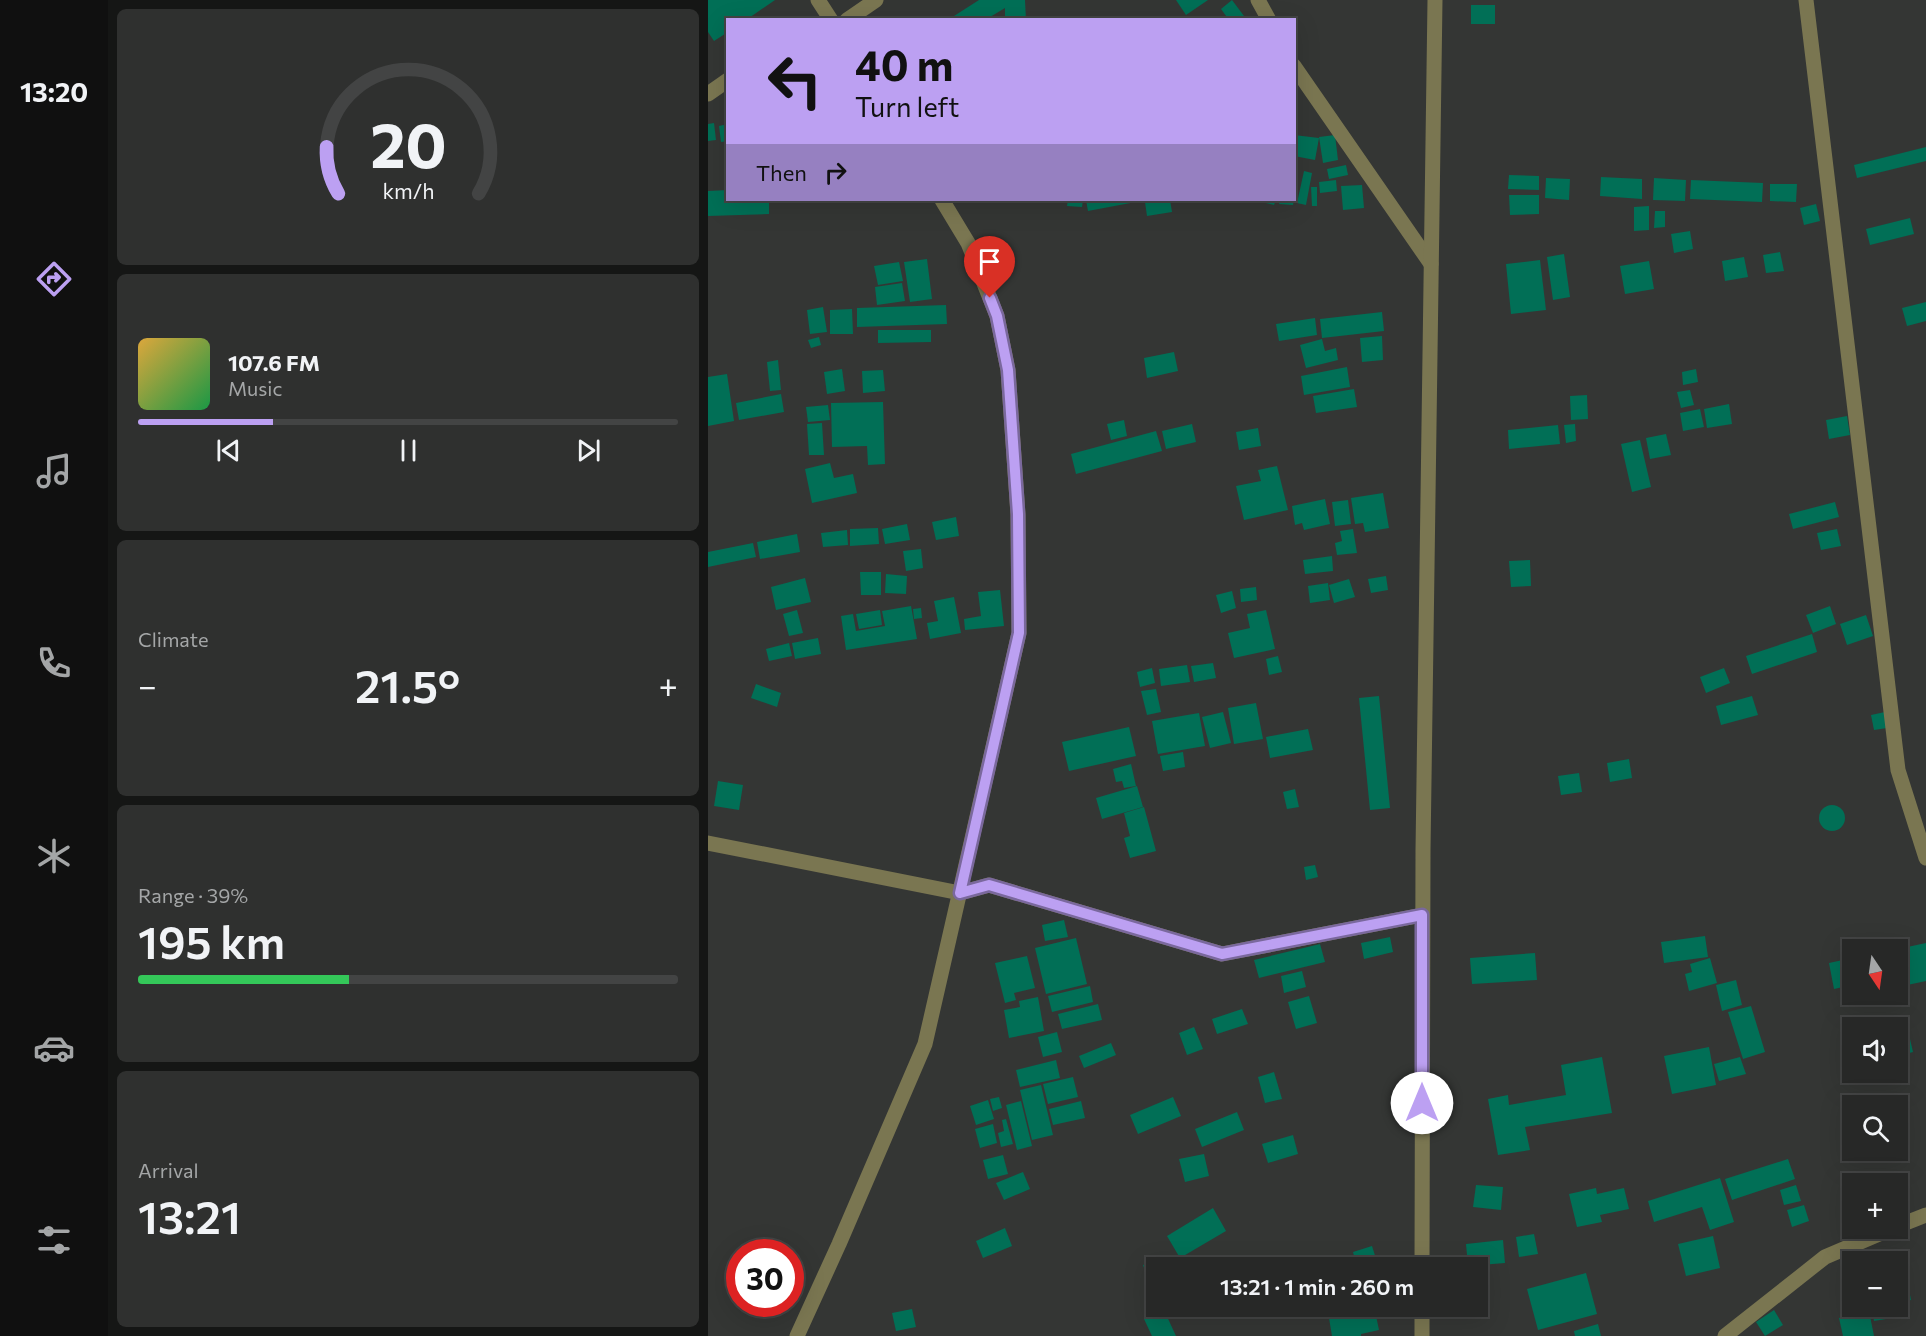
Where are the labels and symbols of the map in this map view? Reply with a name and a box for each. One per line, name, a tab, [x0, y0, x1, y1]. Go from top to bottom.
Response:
pin	[964, 236, 1015, 298]
north arrow	[1842, 939, 1908, 1005]
position arrow	[1390, 1071, 1454, 1135]
speed limit sign: 30	[726, 1239, 804, 1317]

